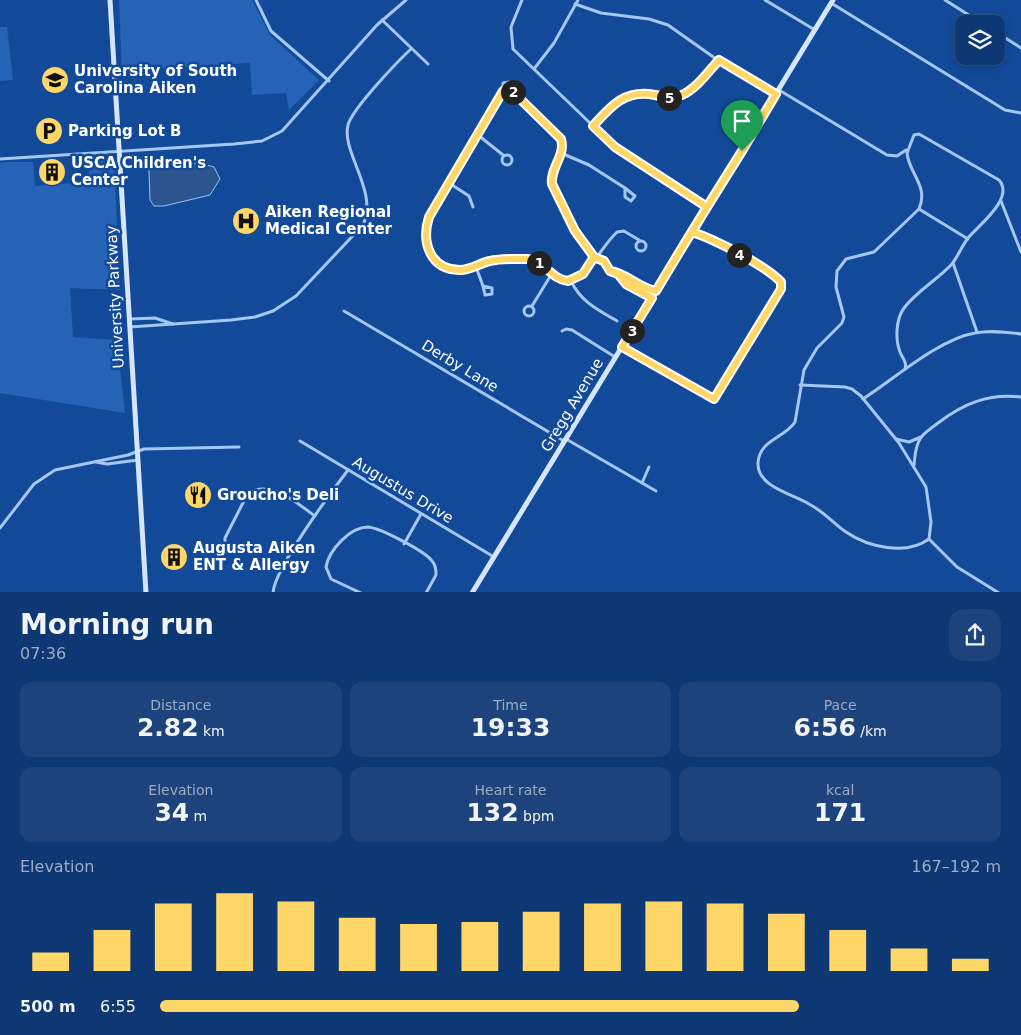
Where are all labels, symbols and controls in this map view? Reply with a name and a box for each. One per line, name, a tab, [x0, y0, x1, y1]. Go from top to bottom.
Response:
map controls	[955, 15, 1005, 65]
button: layers	[955, 15, 1005, 65]
place label: University of South Carolina Aiken	[74, 62, 237, 97]
school or university icon: University of South Carolina Aiken	[40, 65, 70, 95]
pin: 2	[500, 80, 526, 104]
text: 2	[509, 84, 518, 100]
pin: 5	[656, 86, 682, 110]
text: 5	[665, 90, 674, 106]
pin	[721, 100, 763, 151]
icon: arrive	[728, 107, 756, 135]
parking icon: Parking Lot B	[34, 116, 64, 146]
place label: Parking Lot B	[68, 122, 182, 140]
place label: USCA Children's Center	[71, 154, 206, 189]
building icon: USCA Children's Center	[37, 157, 67, 187]
place label: Aiken Regional Medical Center	[265, 203, 393, 238]
hospital icon: Aiken Regional Medical Center	[231, 206, 261, 236]
street label: University Parkway	[102, 225, 128, 369]
pin: 4	[726, 242, 752, 268]
text: 4	[735, 247, 744, 263]
pin: 1	[526, 250, 552, 276]
text: 1	[535, 255, 544, 271]
pin: 3	[620, 318, 644, 344]
text: 3	[628, 323, 637, 339]
street label: Derby Lane	[418, 336, 502, 396]
street label: Gregg Avenue	[537, 355, 607, 455]
street label: Augustus Drive	[349, 453, 457, 527]
restaurant icon: Groucho's Deli	[183, 480, 213, 510]
place label: Groucho's Deli	[217, 486, 339, 504]
place label: Augusta Aiken ENT & Allergy	[193, 539, 315, 574]
building icon: Augusta Aiken ENT & Allergy	[159, 542, 189, 572]
text: Morning run	[20, 608, 214, 641]
button: share	[949, 609, 1001, 661]
text: 07:36	[20, 644, 66, 663]
text: Distance	[150, 697, 211, 713]
text: Time	[493, 697, 528, 713]
text: Pace	[824, 697, 857, 713]
text: 2.82	[137, 713, 199, 742]
text: 19:33	[471, 713, 550, 742]
text: 6:56	[794, 713, 856, 742]
text: km	[199, 723, 225, 739]
text: /km	[856, 723, 887, 739]
text: Elevation	[148, 782, 213, 798]
text: Heart rate	[475, 782, 546, 798]
text: kcal	[826, 782, 854, 798]
text: 34	[154, 798, 189, 827]
text: 132	[466, 798, 519, 827]
text: 171	[814, 798, 866, 827]
text: m	[189, 808, 207, 824]
text: bpm	[519, 808, 555, 824]
text: Elevation	[20, 857, 94, 876]
text: 167–192 m	[911, 857, 1001, 876]
text: 500 m	[20, 997, 76, 1016]
text: 6:55	[100, 997, 136, 1016]

